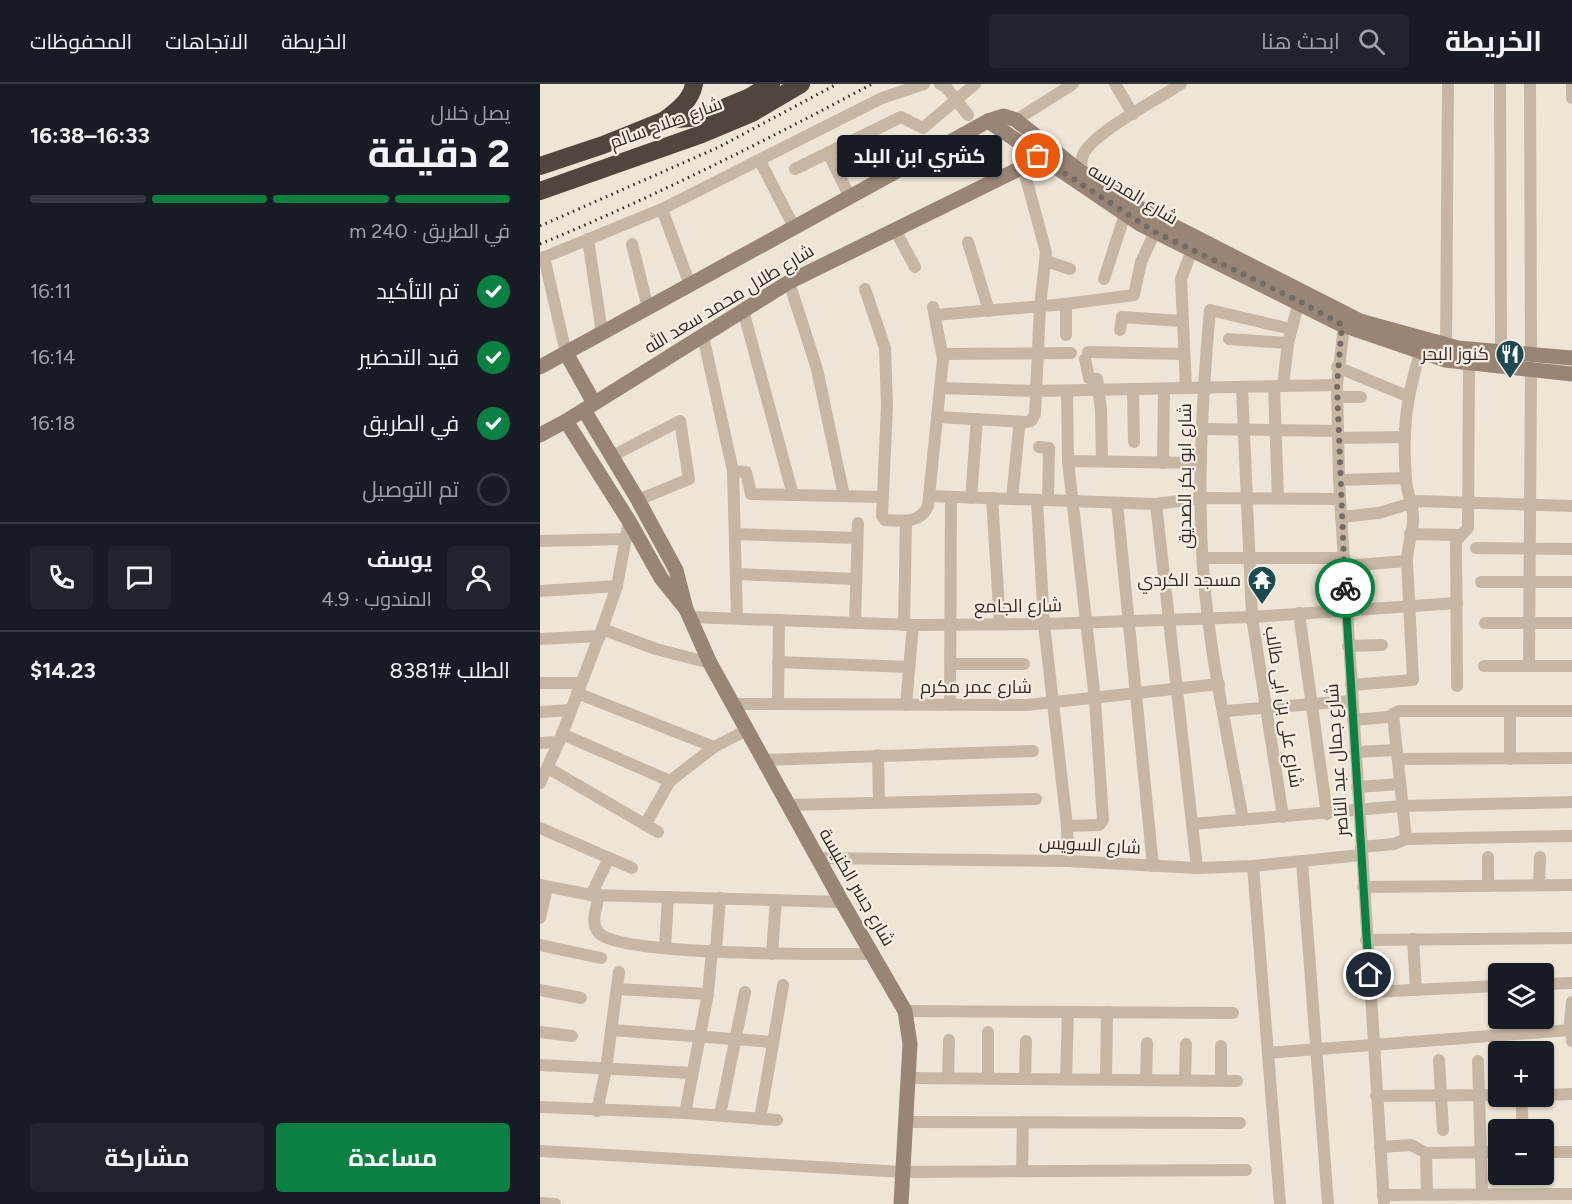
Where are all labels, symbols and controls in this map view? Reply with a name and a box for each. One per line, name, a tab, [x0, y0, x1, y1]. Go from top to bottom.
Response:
search box	[989, 14, 1409, 68]
text: الخريطة	[1445, 24, 1542, 58]
icon: search	[1355, 25, 1388, 58]
text: ابحث هنا	[1261, 28, 1340, 55]
text: المحفوظات	[30, 29, 132, 54]
text: الاتجاهات	[165, 29, 248, 54]
text: الخريطة	[281, 29, 347, 54]
street label: شارع صلاح سالم	[607, 92, 726, 154]
text: يصل خلال	[431, 101, 510, 125]
text: 16:33–16:38	[30, 122, 150, 149]
text: 2 دقيقة	[368, 130, 510, 177]
pin	[1012, 130, 1063, 181]
callout: كشري ابن البلد	[837, 135, 1002, 177]
icon: bag	[1021, 139, 1054, 172]
text: كشري ابن البلد	[854, 144, 985, 168]
street label: شارع المدرسه	[1084, 159, 1182, 230]
text: في الطريق · 240 m	[349, 219, 510, 243]
street label: شارع طلال محمد سعد الله	[640, 239, 818, 359]
icon: check	[477, 275, 510, 308]
text: تم التأكيد	[376, 278, 459, 305]
text: 16:11	[30, 279, 71, 303]
restaurant icon: كنوز البحر	[1494, 338, 1526, 380]
icon: check	[477, 341, 510, 374]
place label: كنوز البحر	[1421, 343, 1489, 365]
text: قيد التحضير	[358, 344, 459, 371]
text: 16:14	[30, 345, 75, 369]
street label: شارع ابو بكر الصديق	[1174, 403, 1197, 549]
icon: check	[477, 407, 510, 440]
text: في الطريق	[363, 410, 459, 437]
text: 16:18	[30, 411, 75, 435]
text: تم التوصيل	[362, 476, 459, 503]
button: phone	[30, 546, 93, 609]
button: chat	[108, 546, 171, 609]
text: يوسف	[367, 546, 432, 573]
button: person	[447, 546, 510, 609]
courier	[1315, 558, 1375, 618]
temple icon: مسجد الكردي	[1246, 564, 1278, 606]
place label: مسجد الكردي	[1137, 569, 1241, 594]
icon: bike	[1329, 572, 1362, 605]
text: المندوب · 4.9	[321, 587, 432, 611]
street label: شارع الجامع	[974, 594, 1062, 619]
street label: شارع على بن ابى طالب	[1259, 625, 1308, 790]
text: $14.23	[30, 657, 96, 684]
text: الطلب #8381	[389, 657, 510, 684]
street label: شارع عمر مكرم	[920, 676, 1032, 699]
street label: شارع جمال عبد الناصر	[1321, 683, 1354, 838]
street label: شارع جسر الكنيسة	[813, 824, 900, 950]
street label: شارع السويس	[1038, 831, 1142, 860]
pin	[1343, 949, 1394, 1000]
icon: home	[1352, 958, 1385, 991]
map controls	[1488, 963, 1554, 1185]
button: layers	[1488, 963, 1554, 1029]
button: +	[1488, 1041, 1554, 1107]
button: −	[1488, 1119, 1554, 1185]
button: مشاركة	[30, 1123, 264, 1192]
button: مساعدة	[276, 1123, 510, 1192]

